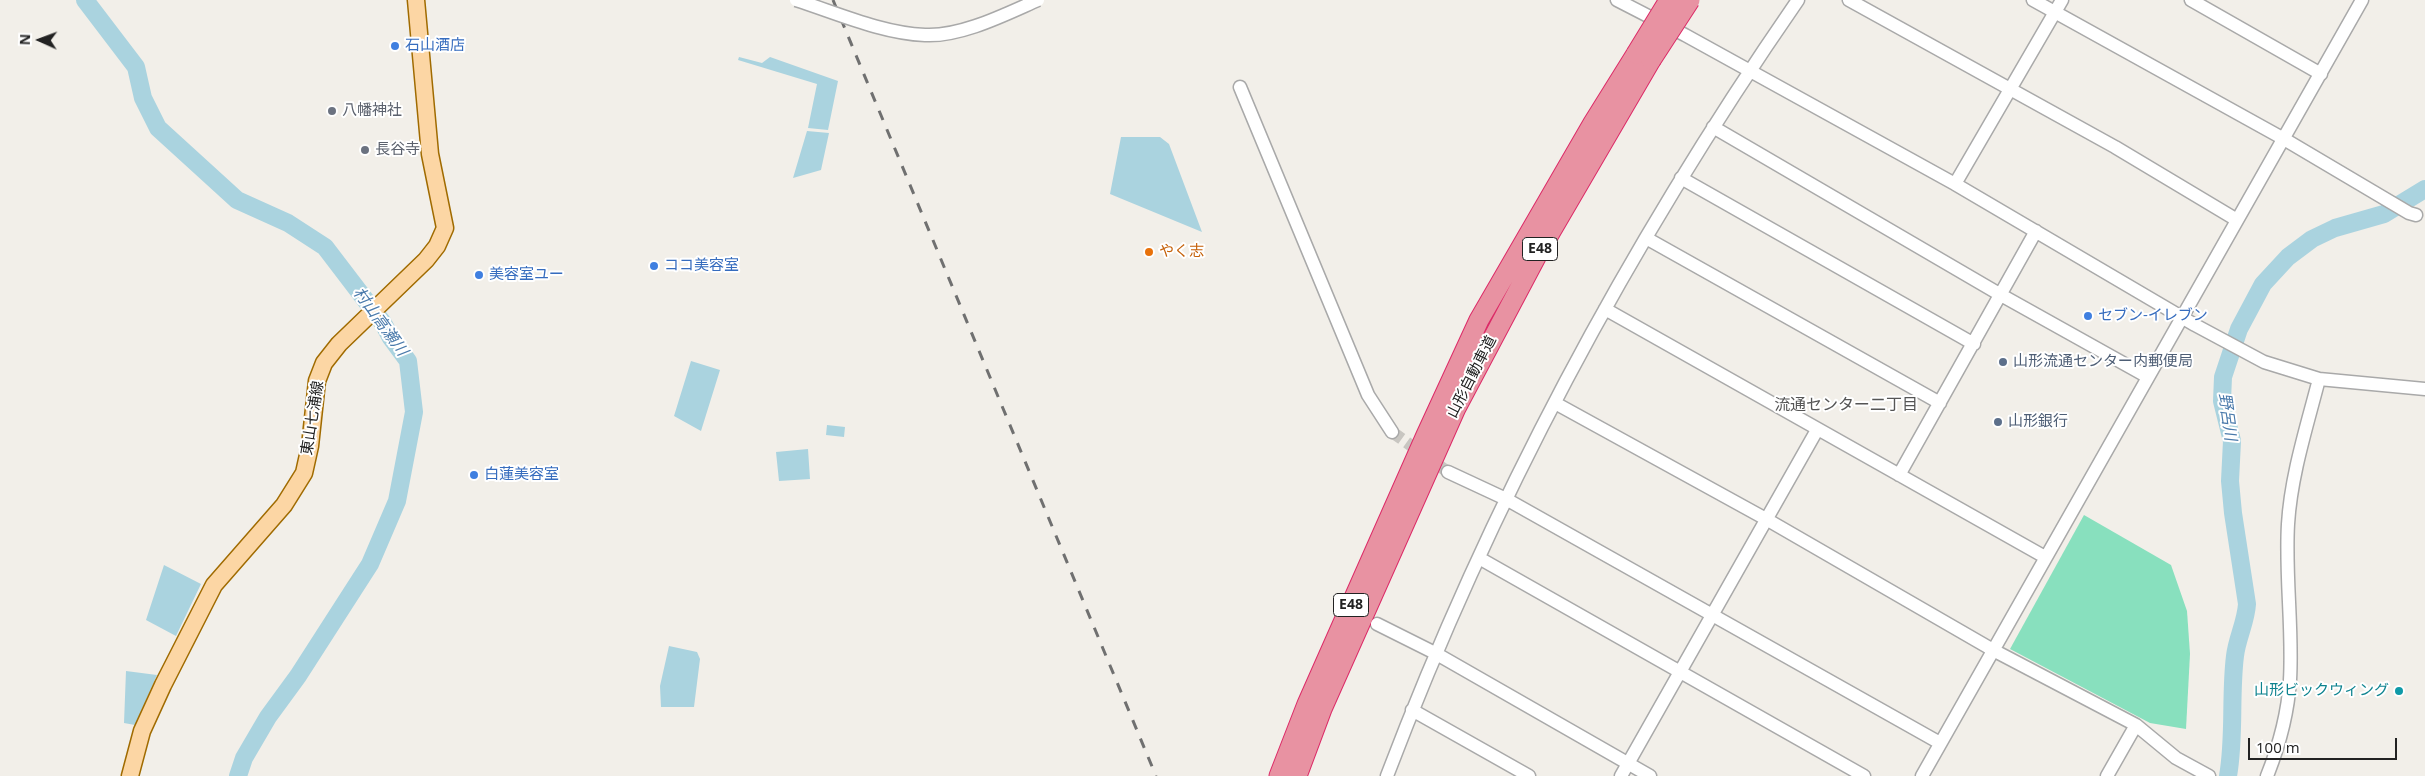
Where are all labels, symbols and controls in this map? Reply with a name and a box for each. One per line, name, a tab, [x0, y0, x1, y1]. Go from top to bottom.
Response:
north arrow	[15, 15, 65, 65]
text: N	[15, 33, 34, 45]
place label: 石山酒店	[405, 37, 465, 55]
marker: 石山酒店	[389, 40, 401, 52]
place label: 八幡神社	[342, 102, 402, 120]
marker: 八幡神社	[326, 105, 338, 117]
place label: 長谷寺	[375, 141, 420, 159]
marker: 長谷寺	[359, 144, 371, 156]
road number: E48	[1522, 238, 1558, 260]
place label: やく志	[1159, 243, 1204, 261]
marker: やく志	[1143, 246, 1155, 258]
place label: ココ美容室	[664, 257, 739, 275]
marker: ココ美容室	[648, 260, 660, 272]
place label: 美容室ユー	[489, 266, 564, 284]
marker: 美容室ユー	[473, 269, 485, 281]
water label: 村山高瀬川	[349, 284, 411, 360]
place label: セブン-イレブン	[2098, 307, 2208, 325]
marker: セブン-イレブン	[2082, 310, 2094, 322]
street label: 山形自動車道	[1444, 333, 1500, 421]
place label: 山形流通センター内郵便局	[2013, 353, 2193, 371]
marker: 山形流通センター内郵便局	[1997, 356, 2009, 368]
street label: 東山七浦線	[298, 380, 328, 456]
water label: 野呂川	[2214, 392, 2240, 442]
district label: 流通センター二丁目	[1774, 395, 1918, 415]
place label: 山形銀行	[2008, 413, 2068, 431]
marker: 山形銀行	[1992, 416, 2004, 428]
place label: 白蓮美容室	[484, 466, 559, 484]
marker: 白蓮美容室	[468, 469, 480, 481]
road number: E48	[1334, 594, 1368, 616]
place label: 山形ビックウィング	[2254, 682, 2389, 700]
marker: 山形ビックウィング	[2393, 685, 2405, 697]
scale bar	[2250, 728, 2399, 760]
text: 100 m	[2256, 737, 2300, 757]

